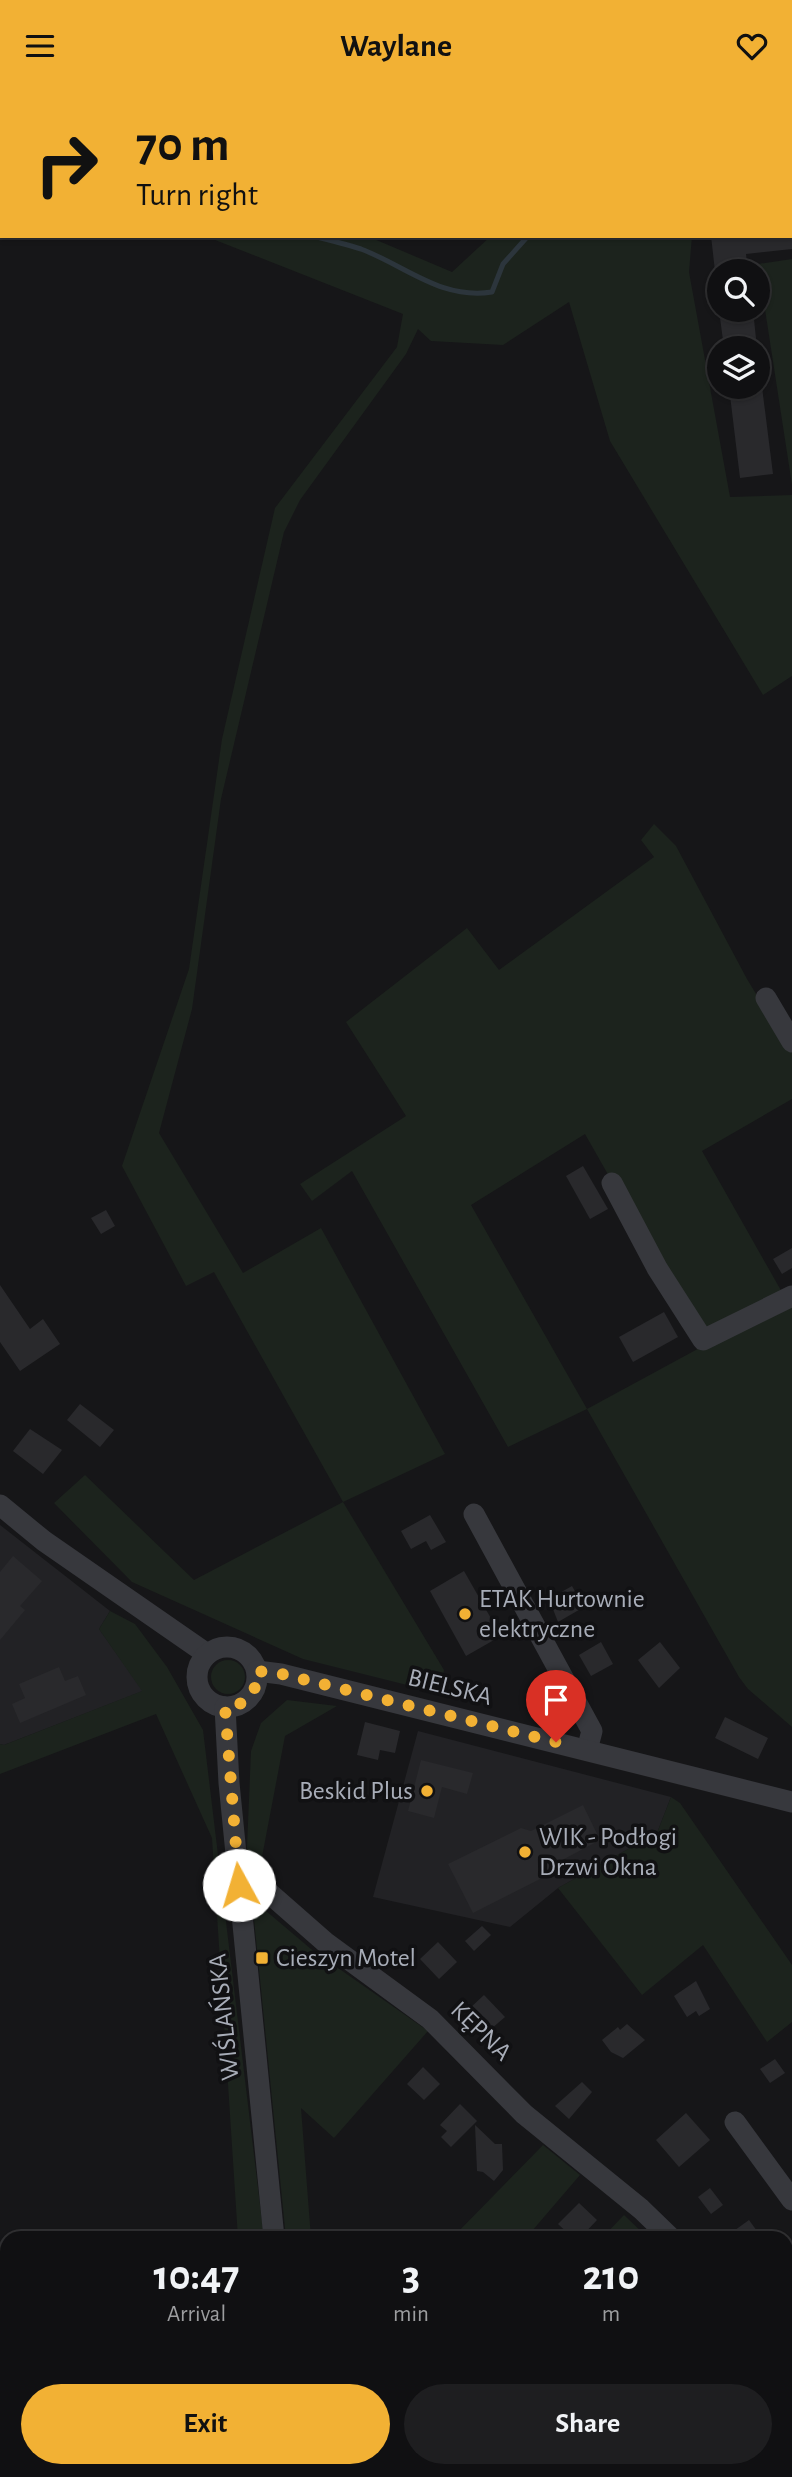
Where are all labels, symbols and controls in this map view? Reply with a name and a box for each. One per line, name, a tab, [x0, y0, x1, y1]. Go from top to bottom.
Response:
icon: menu	[21, 27, 59, 65]
icon: heart	[733, 27, 771, 65]
text: Waylane	[340, 30, 452, 62]
icon: right	[21, 119, 112, 210]
text: 70 m	[136, 121, 230, 170]
text: Turn right	[136, 179, 258, 211]
map controls	[707, 259, 770, 399]
button: search	[707, 259, 770, 322]
button: layers	[707, 336, 770, 399]
place label: ETAK Hurtownie elektryczne	[479, 1586, 645, 1642]
marker: ETAK Hurtownie elektryczne	[457, 1606, 473, 1622]
street label: BIELSKA	[405, 1664, 495, 1710]
pin	[526, 1670, 586, 1742]
icon: arrive	[537, 1681, 575, 1719]
place label: Beskid Plus	[299, 1778, 413, 1804]
marker: Beskid Plus	[419, 1783, 435, 1799]
place label: WIK - Podłogi Drzwi Okna	[539, 1824, 677, 1880]
marker: WIK - Podłogi Drzwi Okna	[517, 1844, 533, 1860]
position arrow	[202, 1848, 276, 1922]
place label: Cieszyn Motel	[276, 1945, 416, 1971]
marker: Cieszyn Motel	[254, 1950, 270, 1966]
street label: WIŚLAŃSKA	[201, 1952, 244, 2082]
street label: KĘPNA	[446, 1996, 516, 2066]
text: 10:47	[154, 2255, 240, 2297]
text: 3	[402, 2255, 420, 2297]
text: 210	[583, 2255, 639, 2297]
text: Arrival	[167, 2303, 226, 2326]
text: min	[393, 2303, 429, 2326]
text: m	[602, 2303, 620, 2326]
button: Exit	[21, 2384, 390, 2464]
button: Share	[404, 2384, 772, 2464]

